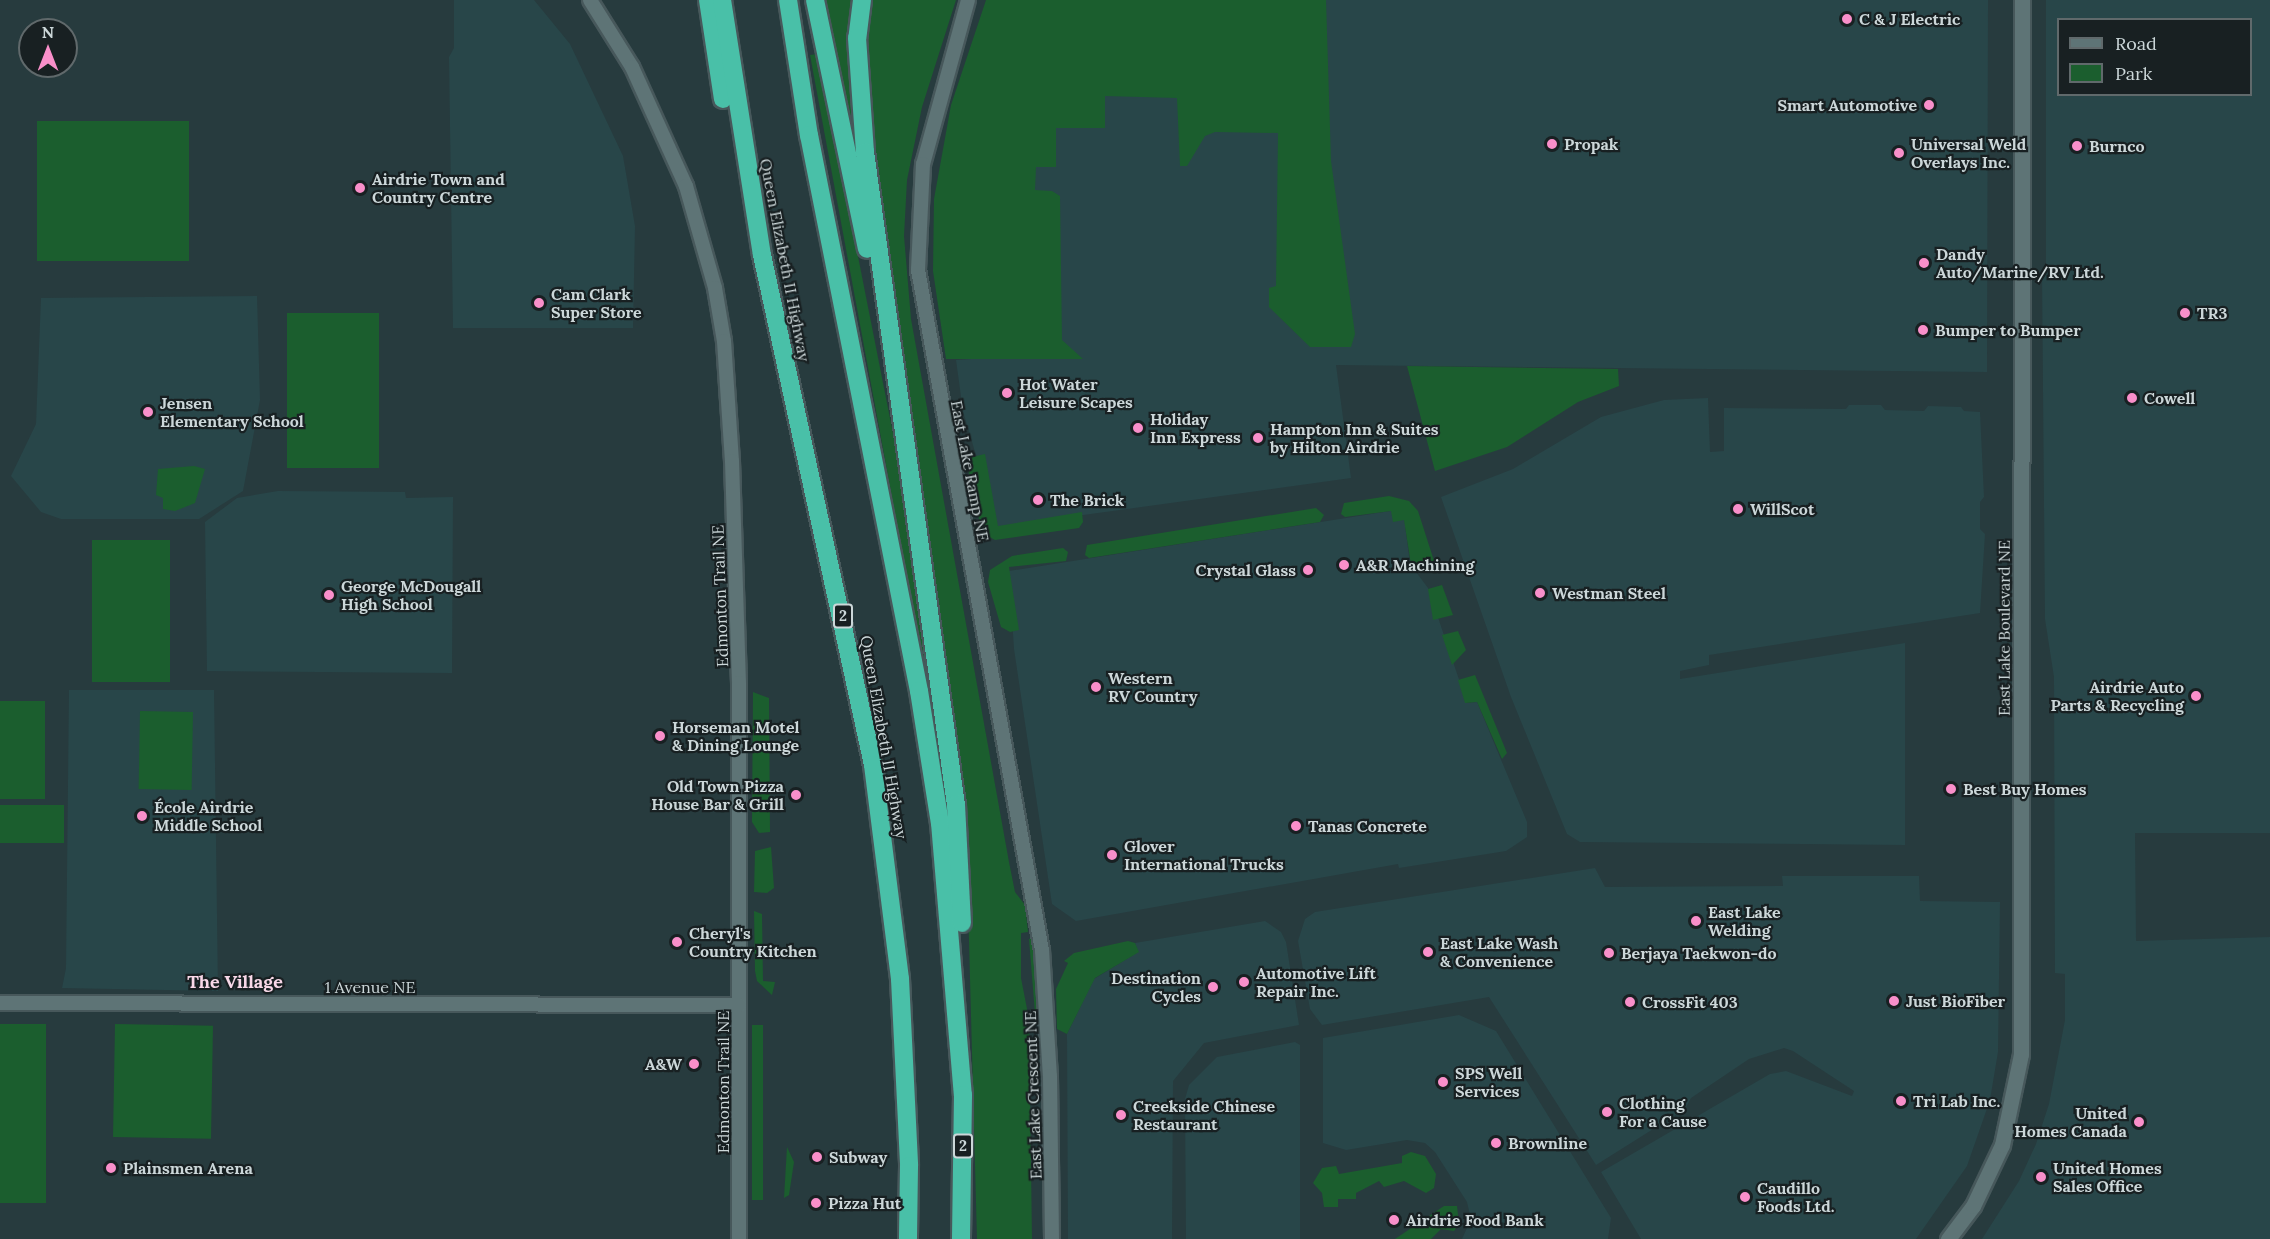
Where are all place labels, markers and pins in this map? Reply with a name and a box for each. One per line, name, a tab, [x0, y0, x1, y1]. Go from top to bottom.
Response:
place label: C & J Electric	[1859, 9, 1960, 29]
marker: C & J Electric	[1840, 12, 1854, 26]
place label: Smart Automotive	[1778, 95, 1917, 115]
marker: Smart Automotive	[1922, 98, 1936, 112]
place label: Propak	[1564, 134, 1618, 154]
place label: Universal Weld Overlays Inc.	[1911, 134, 2026, 172]
place label: Burnco	[2089, 136, 2145, 156]
marker: Propak	[1545, 137, 1559, 151]
marker: Burnco	[2070, 139, 2084, 153]
marker: Universal Weld Overlays Inc.	[1892, 146, 1906, 160]
place label: Airdrie Town and Country Centre	[372, 169, 505, 207]
marker: Airdrie Town and Country Centre	[353, 181, 367, 195]
place label: Dandy Auto/Marine/RV Ltd.	[1936, 244, 2104, 282]
marker: Dandy Auto/Marine/RV Ltd.	[1917, 256, 1931, 270]
place label: Cam Clark Super Store	[551, 284, 642, 322]
marker: Cam Clark Super Store	[532, 296, 546, 310]
place label: TR3	[2197, 303, 2227, 323]
marker: TR3	[2178, 306, 2192, 320]
place label: Bumper to Bumper	[1935, 320, 2081, 340]
marker: Bumper to Bumper	[1916, 323, 1930, 337]
place label: Hot Water Leisure Scapes	[1019, 374, 1133, 412]
marker: Hot Water Leisure Scapes	[1000, 386, 1014, 400]
place label: Cowell	[2144, 388, 2195, 408]
marker: Cowell	[2125, 391, 2139, 405]
place label: Jensen Elementary School	[160, 393, 304, 431]
marker: Jensen Elementary School	[141, 405, 155, 419]
place label: Holiday Inn Express	[1150, 409, 1241, 447]
place label: Hampton Inn & Suites by Hilton Airdrie	[1270, 419, 1438, 457]
marker: Holiday Inn Express	[1131, 421, 1145, 435]
marker: Hampton Inn & Suites by Hilton Airdrie	[1251, 431, 1265, 445]
place label: The Brick	[1050, 490, 1124, 510]
marker: The Brick	[1031, 493, 1045, 507]
place label: WillScot	[1750, 499, 1815, 519]
marker: WillScot	[1731, 502, 1745, 516]
place label: A&R Machining	[1356, 555, 1474, 575]
marker: A&R Machining	[1337, 558, 1351, 572]
place label: Crystal Glass	[1195, 560, 1296, 580]
marker: Crystal Glass	[1301, 563, 1315, 577]
place label: George McDougall High School	[341, 576, 481, 614]
place label: Westman Steel	[1552, 583, 1666, 603]
marker: Westman Steel	[1533, 586, 1547, 600]
marker: George McDougall High School	[322, 588, 336, 602]
place label: Western RV Country	[1108, 668, 1198, 706]
place label: Airdrie Auto Parts & Recycling	[2050, 677, 2184, 715]
marker: Western RV Country	[1089, 680, 1103, 694]
marker: Airdrie Auto Parts & Recycling	[2189, 689, 2203, 703]
place label: Horseman Motel & Dining Lounge	[672, 717, 800, 755]
marker: Horseman Motel & Dining Lounge	[653, 729, 667, 743]
place label: Old Town Pizza House Bar & Grill	[651, 776, 784, 814]
place label: Best Buy Homes	[1963, 779, 2087, 799]
marker: Best Buy Homes	[1944, 782, 1958, 796]
marker: Old Town Pizza House Bar & Grill	[789, 788, 803, 802]
place label: École Airdrie Middle School	[154, 797, 262, 835]
marker: École Airdrie Middle School	[135, 809, 149, 823]
place label: Tanas Concrete	[1308, 816, 1427, 836]
marker: Tanas Concrete	[1289, 819, 1303, 833]
place label: Glover International Trucks	[1124, 836, 1284, 874]
marker: Glover International Trucks	[1105, 848, 1119, 862]
place label: East Lake Welding	[1708, 902, 1781, 940]
marker: East Lake Welding	[1689, 914, 1703, 928]
place label: Cheryl's Country Kitchen	[689, 923, 817, 961]
place label: East Lake Wash & Convenience	[1440, 933, 1558, 971]
marker: Cheryl's Country Kitchen	[670, 935, 684, 949]
place label: Berjaya Taekwon-do	[1621, 943, 1777, 963]
marker: East Lake Wash & Convenience	[1421, 945, 1435, 959]
marker: Berjaya Taekwon-do	[1602, 946, 1616, 960]
place label: Automotive Lift Repair Inc.	[1256, 963, 1376, 1001]
place label: Destination Cycles	[1111, 968, 1201, 1006]
marker: Automotive Lift Repair Inc.	[1237, 975, 1251, 989]
marker: Destination Cycles	[1206, 980, 1220, 994]
place label: Just BioFiber	[1906, 991, 2005, 1011]
place label: CrossFit 403	[1642, 992, 1738, 1012]
marker: Just BioFiber	[1887, 994, 1901, 1008]
marker: CrossFit 403	[1623, 995, 1637, 1009]
place label: A&W	[645, 1054, 682, 1074]
marker: A&W	[687, 1057, 701, 1071]
place label: SPS Well Services	[1455, 1063, 1522, 1101]
marker: SPS Well Services	[1436, 1075, 1450, 1089]
place label: Tri Lab Inc.	[1913, 1091, 2000, 1111]
place label: Clothing For a Cause	[1619, 1093, 1707, 1131]
marker: Tri Lab Inc.	[1894, 1094, 1908, 1108]
place label: Creekside Chinese Restaurant	[1133, 1096, 1275, 1134]
place label: United Homes Canada	[2014, 1103, 2127, 1141]
marker: Clothing For a Cause	[1600, 1105, 1614, 1119]
marker: Creekside Chinese Restaurant	[1114, 1108, 1128, 1122]
marker: United Homes Canada	[2132, 1115, 2146, 1129]
place label: Brownline	[1508, 1133, 1587, 1153]
marker: Brownline	[1489, 1136, 1503, 1150]
place label: Subway	[829, 1147, 887, 1167]
marker: Subway	[810, 1150, 824, 1164]
place label: Plainsmen Arena	[123, 1158, 253, 1178]
place label: United Homes Sales Office	[2053, 1158, 2162, 1196]
marker: Plainsmen Arena	[104, 1161, 118, 1175]
marker: United Homes Sales Office	[2034, 1170, 2048, 1184]
place label: Caudillo Foods Ltd.	[1757, 1178, 1834, 1216]
marker: Caudillo Foods Ltd.	[1738, 1190, 1752, 1204]
place label: Pizza Hut	[828, 1193, 901, 1213]
marker: Pizza Hut	[809, 1196, 823, 1210]
place label: Airdrie Food Bank	[1406, 1210, 1544, 1230]
marker: Airdrie Food Bank	[1387, 1213, 1401, 1227]

